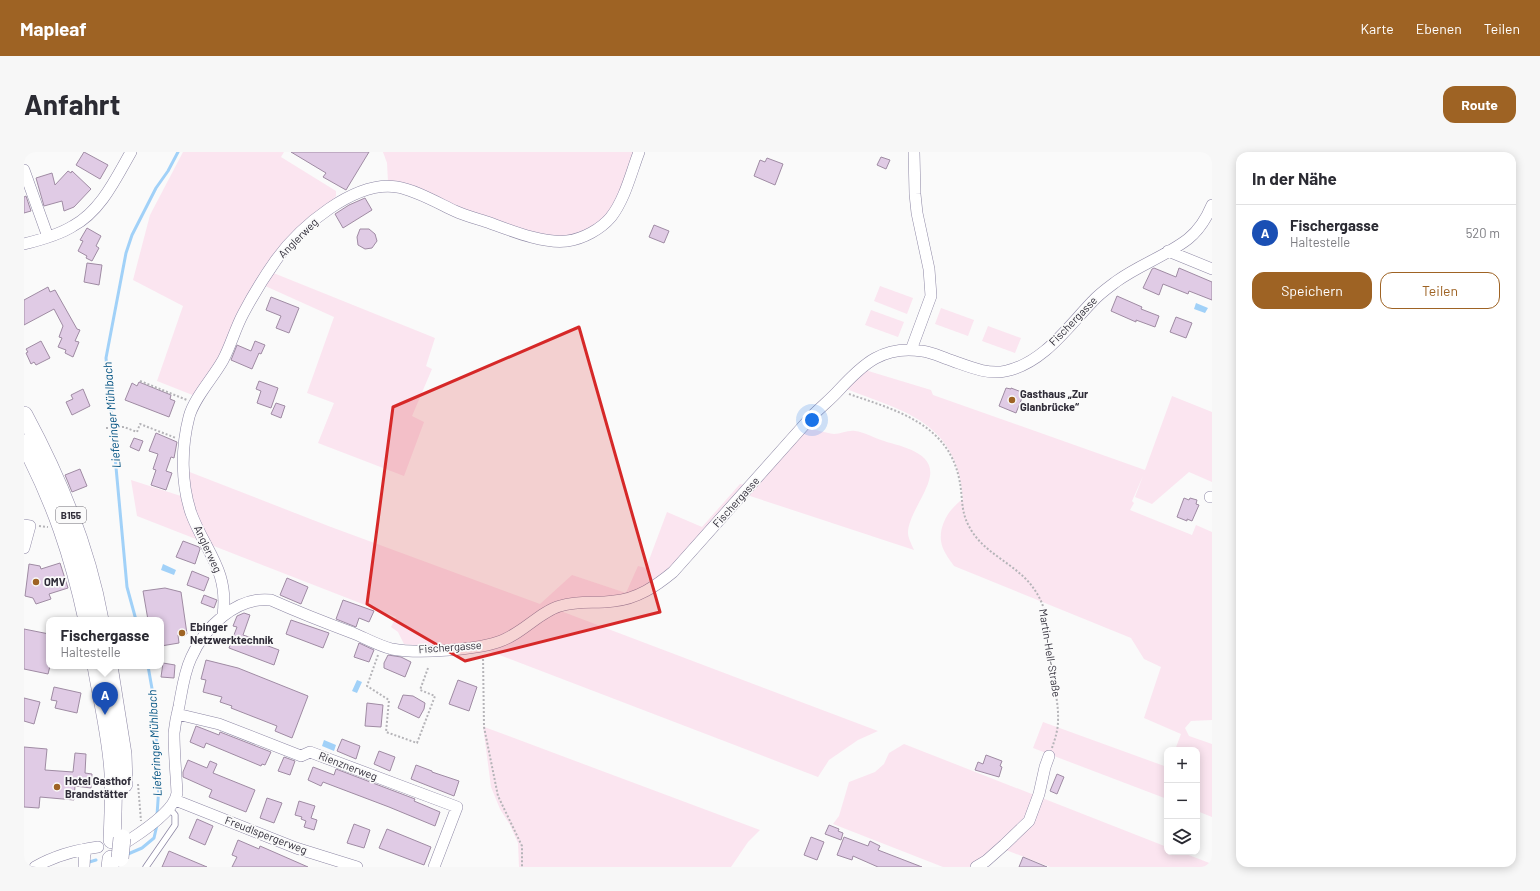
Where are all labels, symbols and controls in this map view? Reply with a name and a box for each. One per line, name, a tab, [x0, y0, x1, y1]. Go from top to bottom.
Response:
text: Mapleaf	[20, 17, 87, 40]
text: Karte	[1360, 20, 1394, 37]
text: Ebenen	[1416, 20, 1462, 37]
text: Teilen	[1484, 20, 1520, 37]
button: Route	[1443, 86, 1516, 123]
text: Anfahrt	[24, 87, 120, 121]
text: In der Nähe	[1252, 168, 1337, 188]
street label: Anglerweg	[275, 215, 320, 260]
text: Fischergasse	[1290, 216, 1379, 234]
text: A	[1261, 225, 1269, 241]
text: 520 m	[1466, 225, 1500, 241]
text: Haltestelle	[1290, 234, 1350, 250]
button: Speichern	[1252, 272, 1372, 309]
button: Teilen	[1380, 272, 1500, 309]
street label: Fischergasse	[1046, 293, 1099, 348]
water label: Lieferinger Mühlbach	[99, 361, 123, 469]
place label: Gasthaus „Zur Glanbrücke“	[1020, 387, 1089, 413]
marker: Gasthaus „Zur Glanbrücke“	[1007, 395, 1017, 405]
your location	[802, 410, 822, 430]
street label: Fischergasse	[710, 474, 762, 530]
road number: B155	[56, 507, 86, 523]
street label: Anglerweg	[192, 523, 225, 575]
place label: OMV	[44, 575, 66, 588]
marker: OMV	[31, 577, 41, 587]
street label: Martin-Hell-Straße	[1037, 608, 1064, 698]
popup	[46, 617, 164, 669]
place label: Ebinger Netzwerktechnik	[190, 620, 274, 646]
text: Fischergasse	[61, 626, 149, 644]
marker: Ebinger Netzwerktechnik	[177, 628, 187, 638]
street label: Fischergasse	[418, 638, 482, 655]
text: Haltestelle	[61, 644, 121, 660]
pin: A	[92, 682, 118, 715]
water label: Lieferinger Mühlbach	[144, 689, 164, 797]
map controls	[1164, 747, 1200, 855]
button: +	[1164, 747, 1200, 783]
street label: Rienznerweg	[317, 748, 379, 783]
place label: Hotel Gasthof Brandstätter	[65, 774, 131, 800]
marker: Hotel Gasthof Brandstätter	[52, 782, 62, 792]
button: −	[1164, 783, 1200, 819]
street label: Freudlspergerweg	[223, 813, 309, 856]
button: layers	[1164, 819, 1200, 855]

